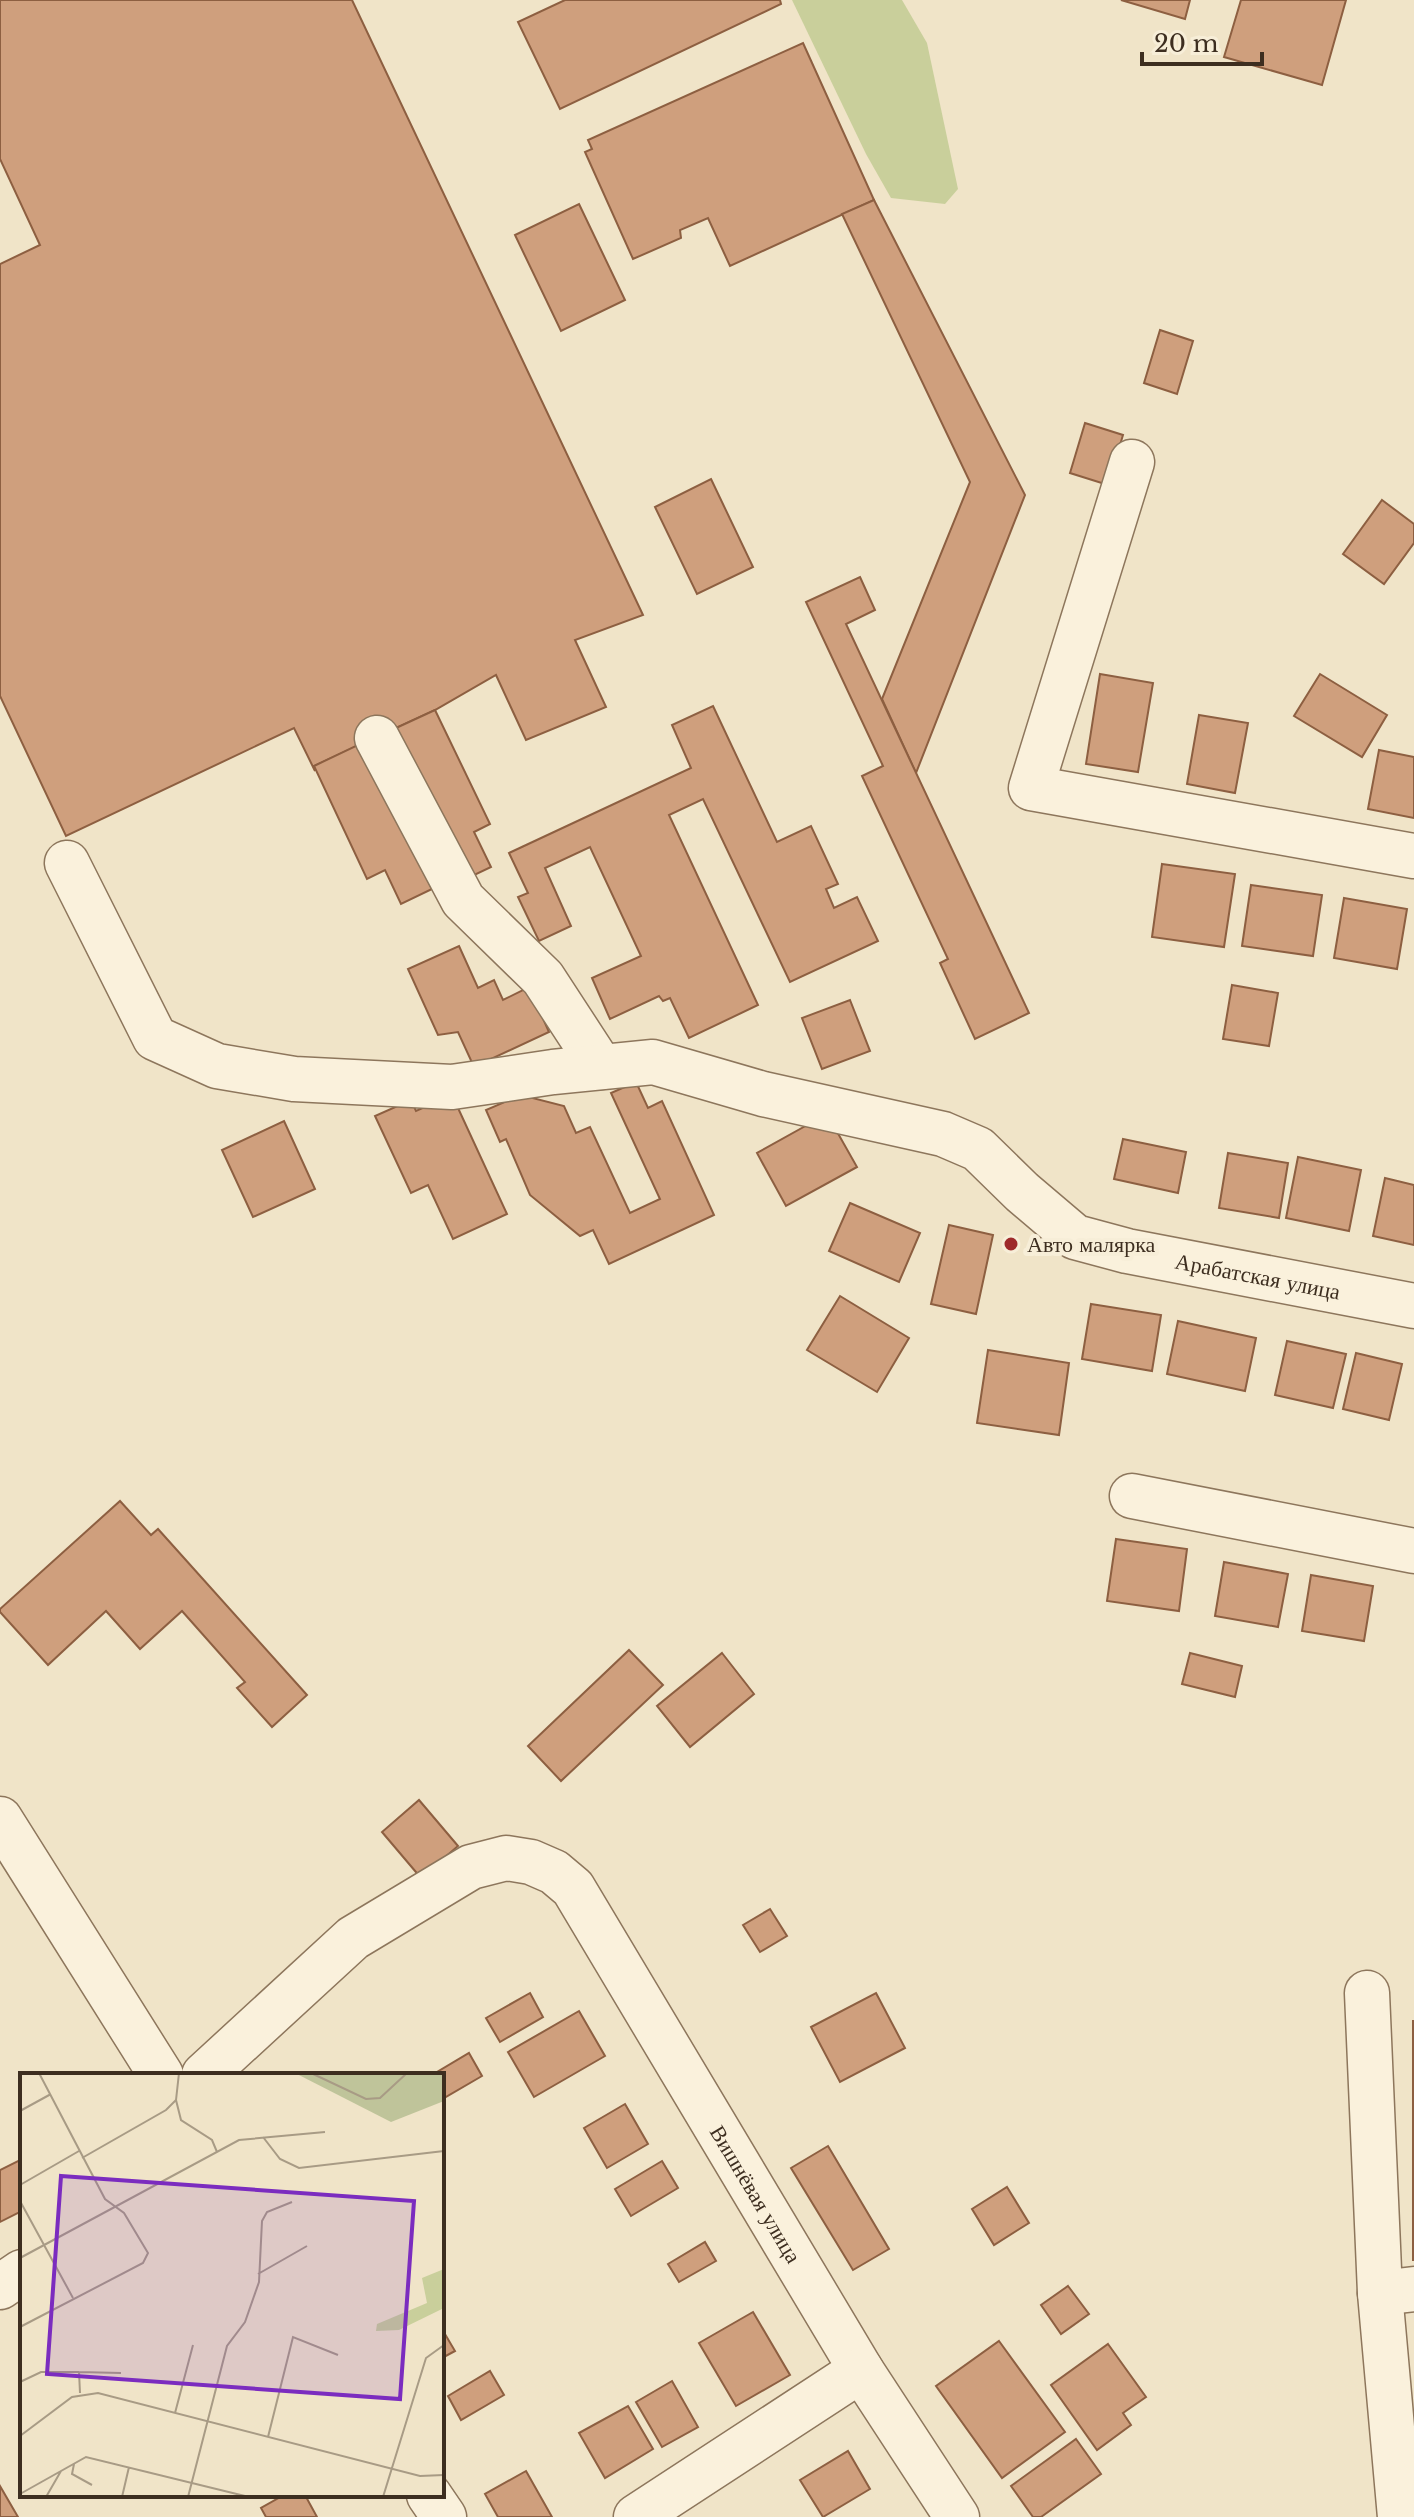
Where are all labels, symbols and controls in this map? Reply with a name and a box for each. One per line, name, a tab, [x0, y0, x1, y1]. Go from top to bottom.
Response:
scale bar	[1142, 16, 1262, 66]
text: 20 m	[1154, 29, 1219, 58]
place label: Авто малярка	[1027, 1231, 1156, 1258]
marker: Авто малярка	[1002, 1235, 1020, 1253]
street label: Арабатская улица	[1173, 1248, 1343, 1306]
inset map	[20, 2073, 444, 2497]
street label: Вишнёвая улица	[704, 2121, 807, 2268]

